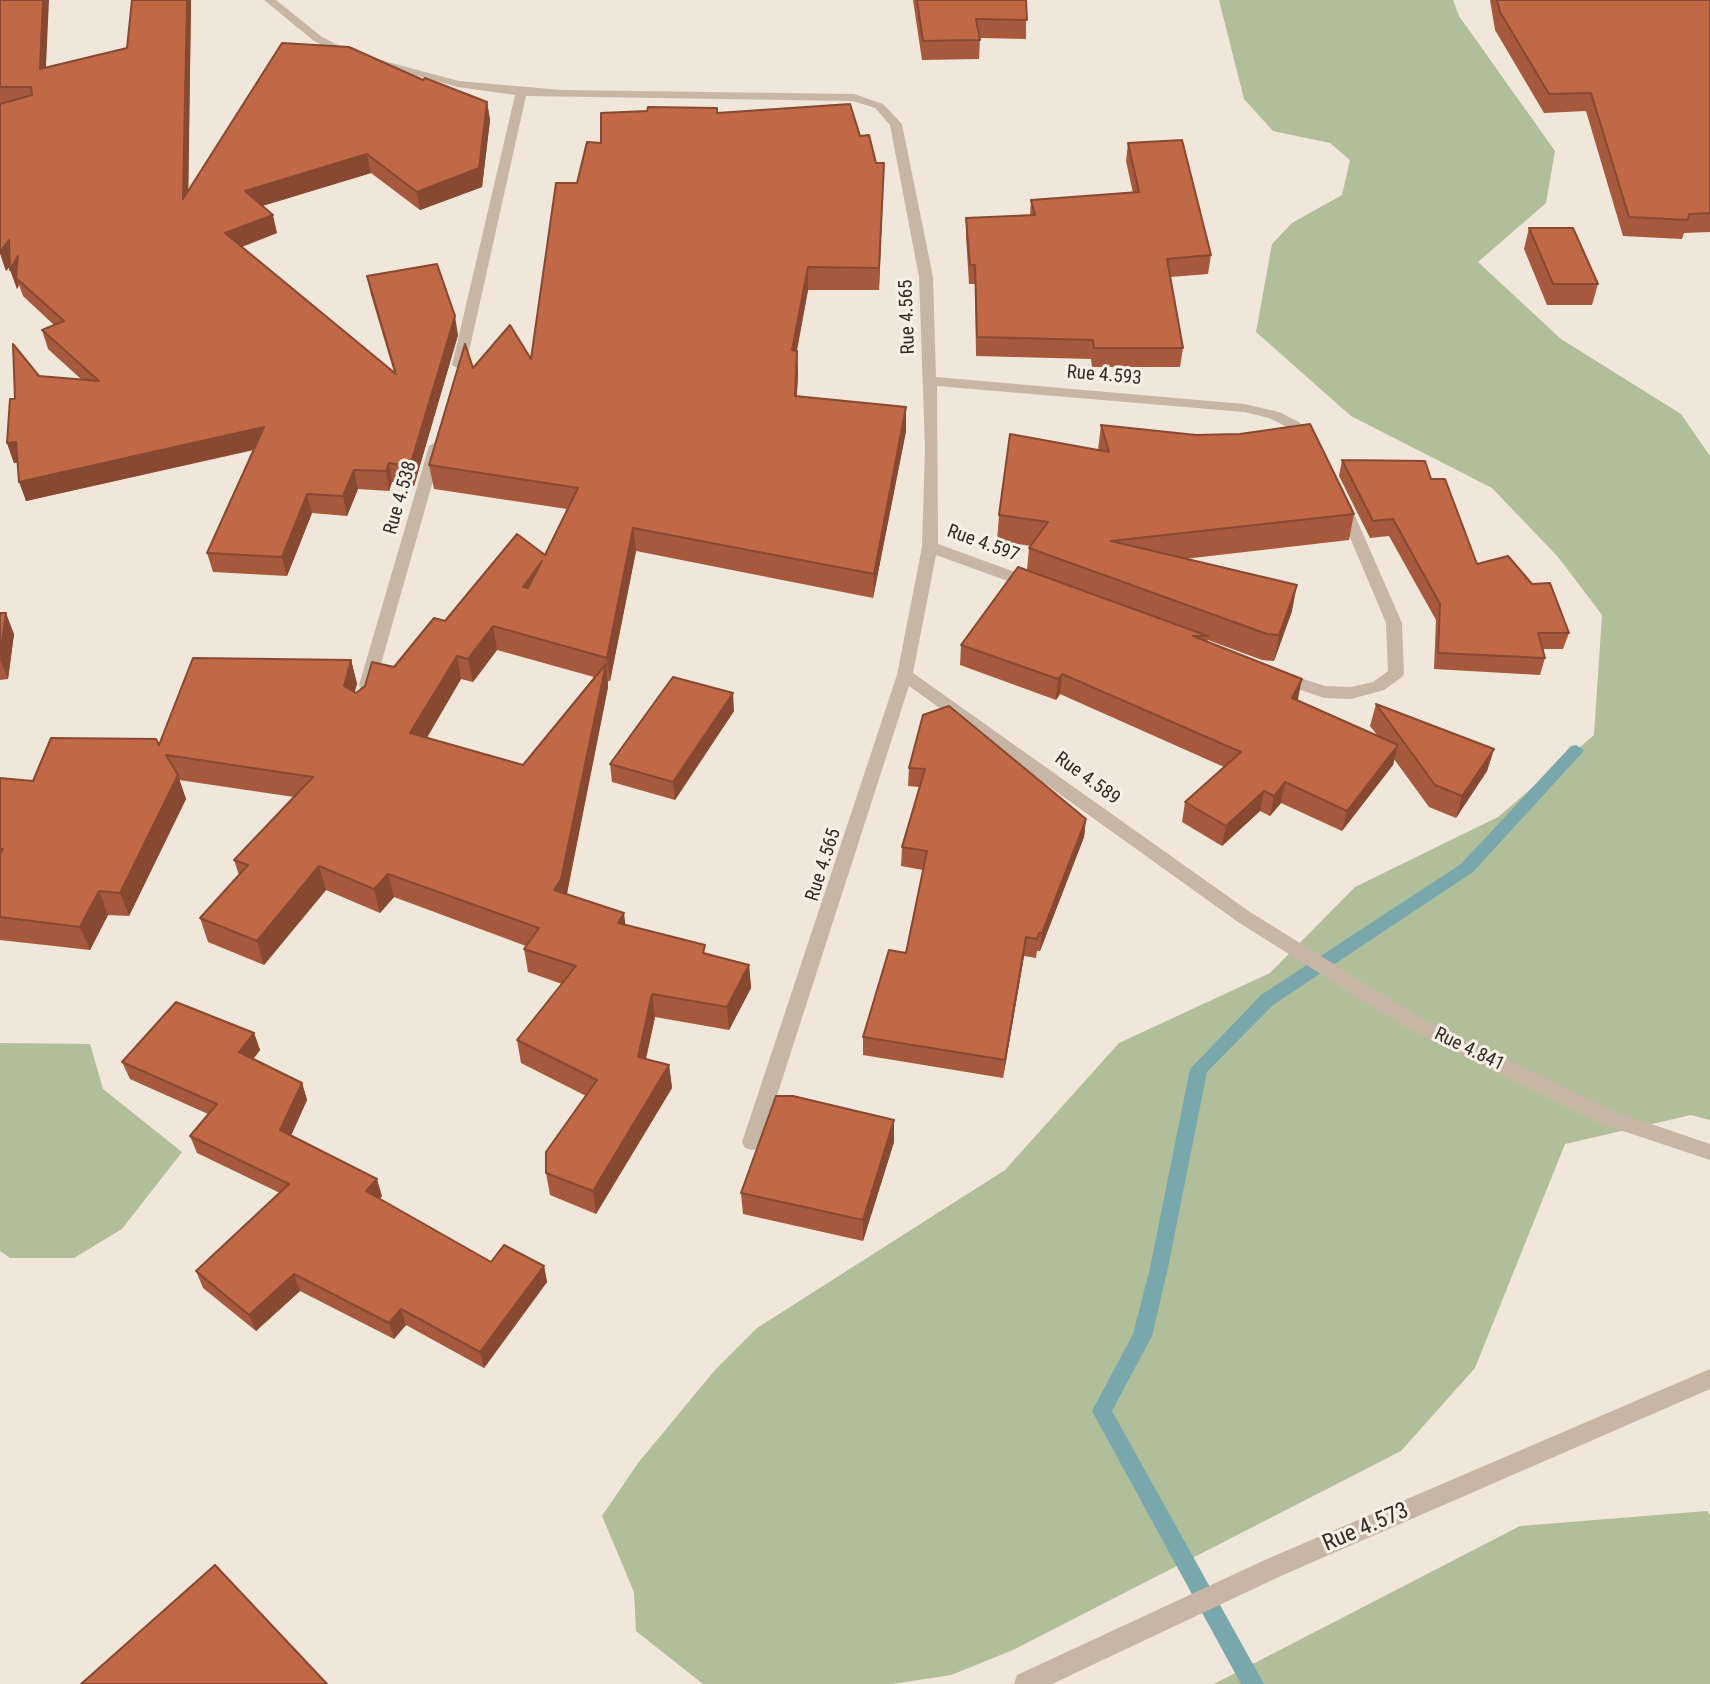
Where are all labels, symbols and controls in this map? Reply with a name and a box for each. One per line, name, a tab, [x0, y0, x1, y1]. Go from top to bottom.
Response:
street label: Rue 4.565	[895, 279, 921, 355]
street label: Rue 4.593	[1066, 361, 1142, 391]
street label: Rue 4.538	[380, 459, 422, 537]
street label: Rue 4.597	[944, 520, 1022, 568]
street label: Rue 4.589	[1050, 748, 1124, 810]
street label: Rue 4.565	[802, 826, 846, 904]
street label: Rue 4.841	[1430, 1023, 1508, 1077]
street label: Rue 4.573	[1319, 1498, 1413, 1558]

